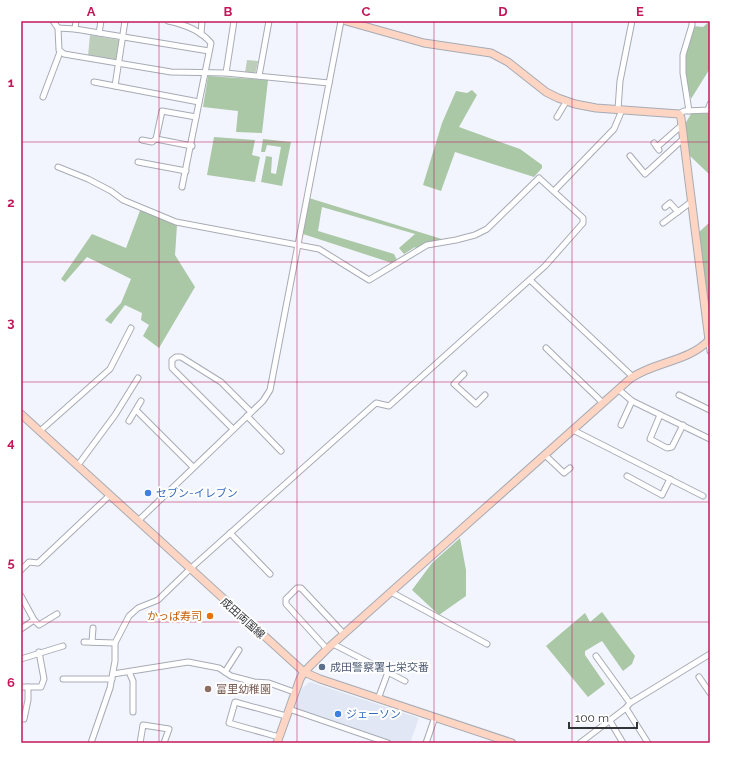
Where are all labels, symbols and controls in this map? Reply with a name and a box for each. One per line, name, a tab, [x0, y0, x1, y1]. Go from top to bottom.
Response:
text: A	[87, 4, 96, 19]
text: B	[224, 4, 233, 19]
text: C	[362, 4, 371, 19]
text: D	[498, 4, 508, 19]
text: E	[636, 4, 644, 19]
text: 1	[8, 75, 15, 90]
text: 2	[7, 195, 15, 210]
text: 3	[7, 315, 15, 330]
text: 4	[7, 435, 15, 450]
place label: セブン-イレブン	[156, 487, 238, 500]
marker: セブン-イレブン	[143, 488, 153, 498]
text: 5	[7, 555, 15, 570]
street label: 成田両国線	[218, 595, 267, 642]
place label: かっぱ寿司	[147, 610, 202, 623]
marker: かっぱ寿司	[205, 611, 215, 621]
place label: 成田警察署七栄交番	[330, 661, 429, 674]
marker: 成田警察署七栄交番	[317, 662, 327, 672]
text: 6	[7, 675, 15, 690]
place label: 富里幼稚園	[216, 683, 271, 696]
marker: 富里幼稚園	[203, 684, 213, 694]
scale bar	[569, 704, 637, 730]
place label: ジェーソン	[346, 708, 401, 721]
marker: ジェーソン	[333, 709, 343, 719]
text: 100 m	[575, 711, 609, 725]

